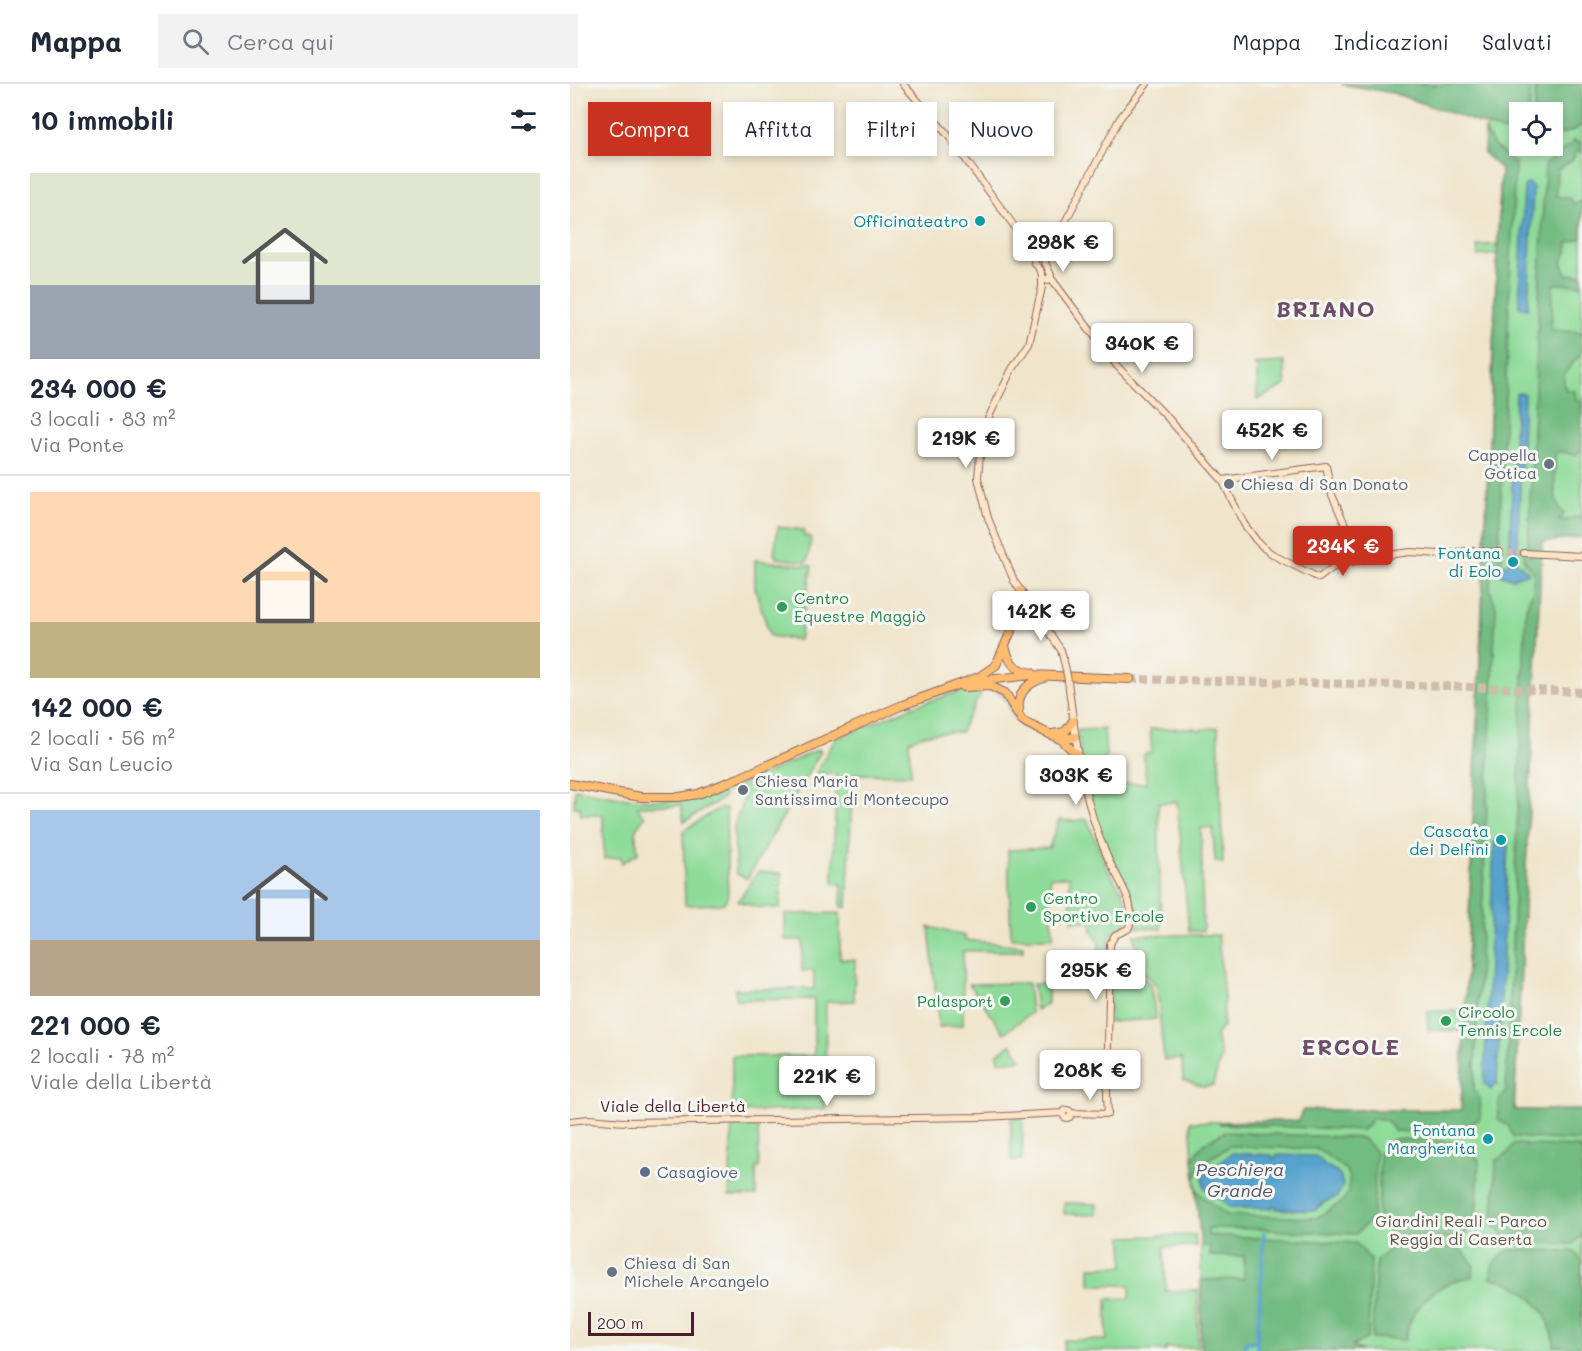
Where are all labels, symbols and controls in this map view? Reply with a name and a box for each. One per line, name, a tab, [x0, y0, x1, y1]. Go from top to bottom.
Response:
search box	[158, 14, 578, 68]
text: Mappa	[30, 23, 122, 59]
icon: search	[179, 25, 212, 58]
text: Cerca qui	[227, 27, 334, 56]
text: Mappa	[1233, 28, 1301, 55]
text: Indicazioni	[1334, 28, 1449, 55]
text: Salvati	[1482, 28, 1552, 55]
chip: Compra	[588, 102, 711, 156]
chip: Affitta	[723, 102, 834, 156]
chip: Filtri	[846, 102, 937, 156]
chip: Nuovo	[949, 102, 1054, 156]
map controls	[1509, 102, 1563, 156]
button: locate	[1509, 102, 1563, 156]
text: 10 immobili	[30, 103, 175, 137]
icon: filters	[507, 104, 540, 137]
place label: Officinateatro	[853, 210, 968, 231]
icon: home	[231, 212, 339, 320]
marker: Officinateatro	[973, 214, 987, 228]
pin: 298K €	[1014, 222, 1112, 273]
text: 298K €	[1027, 228, 1099, 254]
district label: BRIANO	[1276, 294, 1376, 323]
pin: 340K €	[1093, 323, 1191, 374]
text: 340K €	[1105, 329, 1179, 355]
text: 234 000 €	[30, 371, 167, 405]
text: 3 locali · 83 m²	[30, 405, 176, 431]
pin: 452K €	[1223, 410, 1321, 461]
text: 452K €	[1236, 416, 1308, 442]
pin: 219K €	[917, 418, 1015, 469]
text: 219K €	[932, 424, 1000, 450]
text: Via Ponte	[30, 431, 124, 457]
place label: Cappella Gotica	[1468, 444, 1537, 483]
marker: Cappella Gotica	[1542, 457, 1556, 471]
place label: Chiesa di San Donato	[1241, 473, 1408, 494]
marker: Chiesa di San Donato	[1222, 477, 1236, 491]
pin: 234K €	[1294, 526, 1392, 577]
icon: home	[231, 531, 339, 639]
text: 234K €	[1307, 532, 1379, 558]
place label: Fontana di Eolo	[1438, 542, 1501, 581]
marker: Fontana di Eolo	[1506, 555, 1520, 569]
place label: Centro Equestre Maggiò	[794, 587, 926, 626]
pin: 142K €	[992, 591, 1090, 642]
text: 142K €	[1006, 597, 1076, 623]
marker: Centro Equestre Maggiò	[775, 600, 789, 614]
text: 142 000 €	[30, 690, 163, 724]
text: 2 locali · 56 m²	[30, 724, 175, 750]
text: Via San Leucio	[30, 750, 173, 776]
pin: 303K €	[1027, 755, 1125, 806]
text: 303K €	[1039, 761, 1113, 787]
place label: Chiesa Maria Santissima di Montecupo	[755, 770, 949, 809]
marker: Chiesa Maria Santissima di Montecupo	[736, 783, 750, 797]
place label: Cascata dei Delfini	[1409, 820, 1489, 859]
marker: Cascata dei Delfini	[1494, 833, 1508, 847]
icon: home	[231, 849, 339, 957]
place label: Centro Sportivo Ercole	[1043, 887, 1164, 926]
marker: Centro Sportivo Ercole	[1024, 900, 1038, 914]
pin: 295K €	[1047, 950, 1145, 1001]
text: 295K €	[1060, 956, 1132, 982]
place label: Palasport	[917, 990, 993, 1011]
marker: Palasport	[998, 994, 1012, 1008]
place label: Circolo Tennis Ercole	[1458, 1001, 1562, 1040]
text: 221 000 €	[30, 1008, 161, 1042]
marker: Circolo Tennis Ercole	[1439, 1014, 1453, 1028]
district label: ERCOLE	[1301, 1032, 1401, 1061]
text: 2 locali · 78 m²	[30, 1042, 174, 1068]
pin: 208K €	[1041, 1050, 1139, 1101]
pin: 221K €	[778, 1056, 876, 1107]
text: 208K €	[1053, 1056, 1127, 1082]
text: 221K €	[793, 1062, 861, 1088]
text: Viale della Libertà	[30, 1068, 212, 1094]
street label: Viale della Libertà	[600, 1095, 746, 1116]
place label: Fontana Margherita	[1387, 1119, 1476, 1158]
marker: Fontana Margherita	[1481, 1132, 1495, 1146]
water label: Peschiera Grande	[1196, 1157, 1284, 1202]
place label: Casagiove	[657, 1161, 738, 1182]
marker: Casagiove	[638, 1165, 652, 1179]
park label: Giardini Reali - Parco Reggia di Caserta	[1375, 1210, 1547, 1249]
place label: Chiesa di San Michele Arcangelo	[624, 1252, 769, 1291]
marker: Chiesa di San Michele Arcangelo	[605, 1265, 619, 1279]
scale bar	[588, 1309, 694, 1336]
text: 200 m	[597, 1312, 644, 1333]

